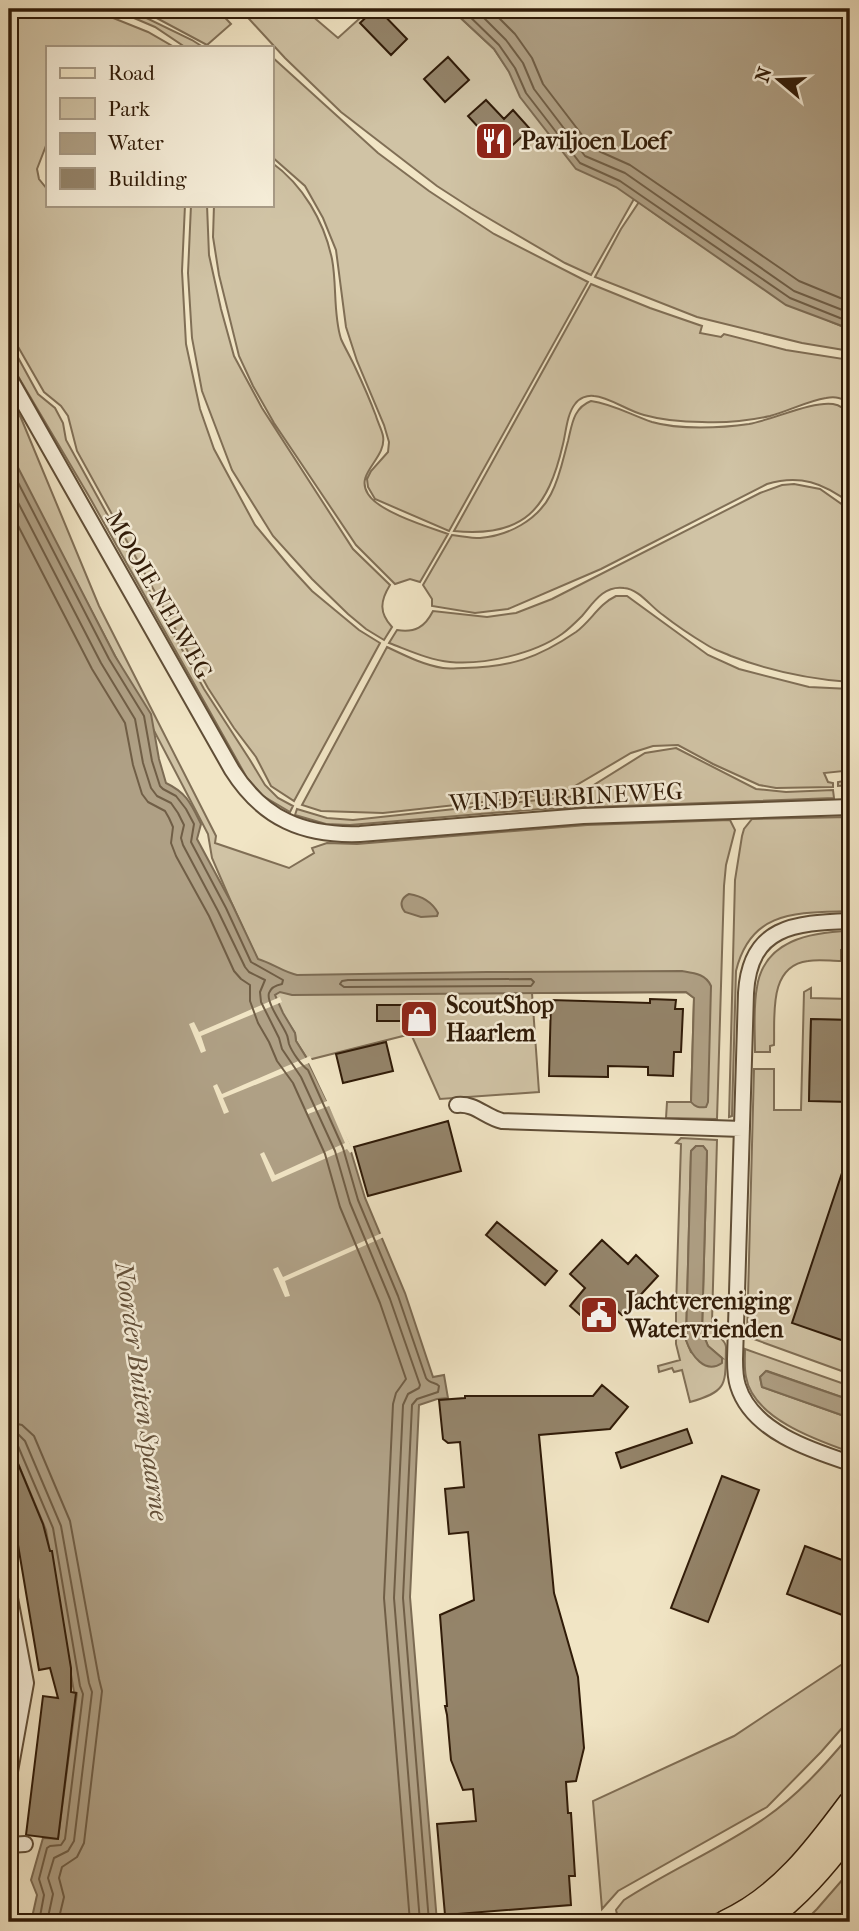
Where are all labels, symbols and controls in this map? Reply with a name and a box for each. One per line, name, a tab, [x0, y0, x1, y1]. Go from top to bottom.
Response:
legend	[46, 46, 273, 206]
north arrow	[744, 46, 814, 116]
text: Road	[108, 61, 155, 85]
text: N	[751, 64, 777, 85]
text: Park	[108, 97, 150, 121]
restaurant icon: Paviljoen Loef	[473, 120, 515, 162]
place label: Paviljoen Loef	[521, 127, 672, 155]
text: Water	[107, 131, 164, 155]
text: Building	[108, 167, 187, 191]
street label: MOOIE NELWEG	[100, 506, 218, 684]
street label: WINDTURBINEWEG	[447, 777, 684, 817]
place label: ScoutShop Haarlem	[446, 991, 554, 1047]
shop icon: ScoutShop Haarlem	[398, 998, 440, 1040]
water label: Noorder Buiten Spaarne	[108, 1259, 175, 1524]
place label: Jachtvereniging Watervrienden	[624, 1287, 792, 1343]
public building icon: Jachtvereniging Watervrienden	[578, 1294, 620, 1336]

